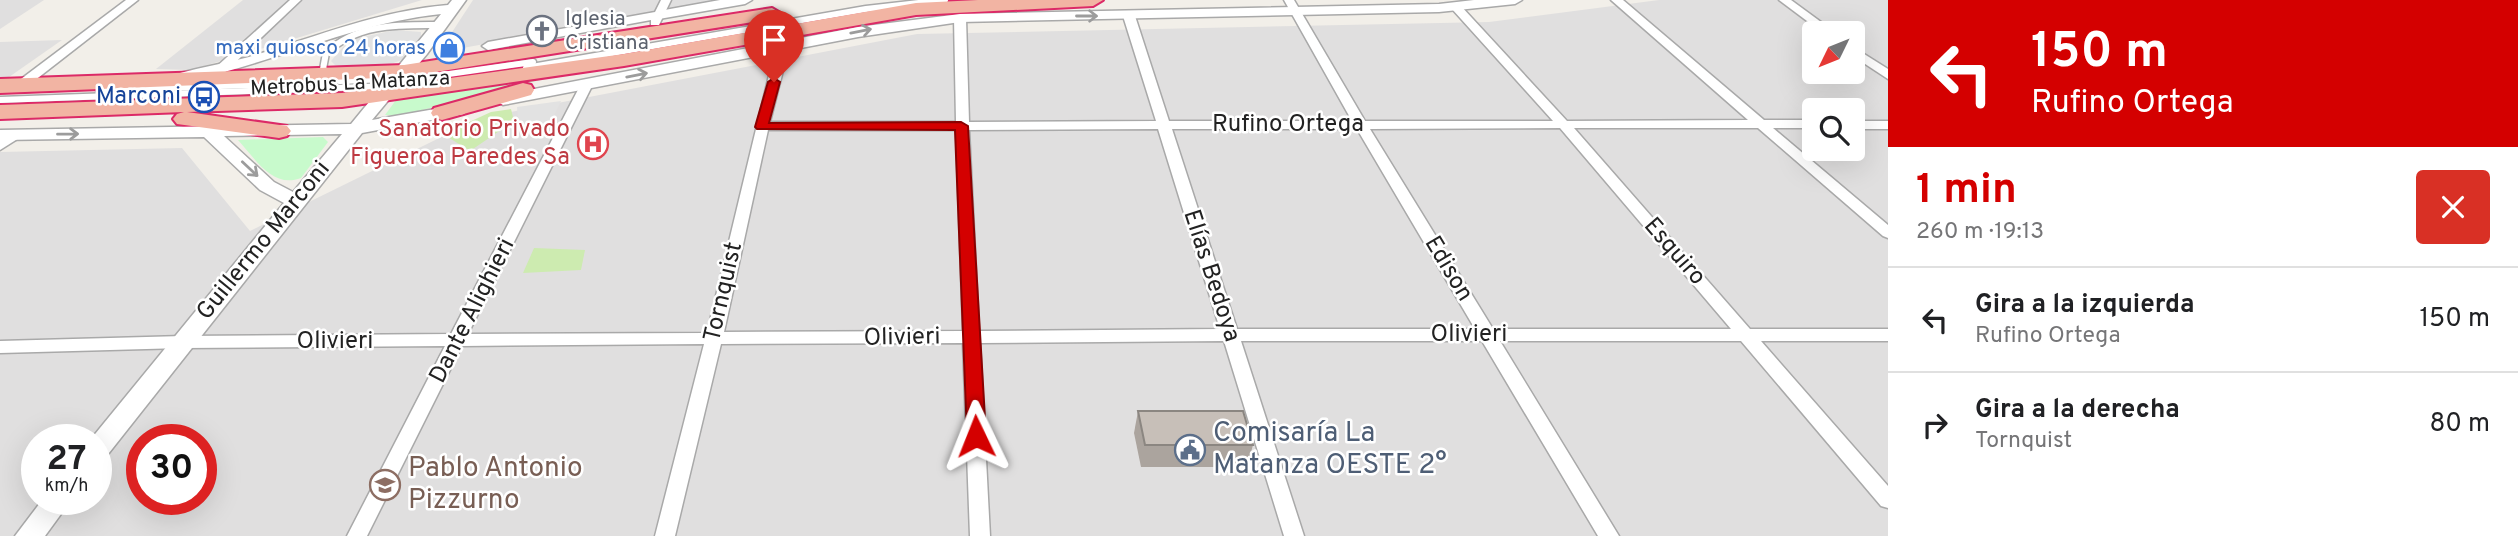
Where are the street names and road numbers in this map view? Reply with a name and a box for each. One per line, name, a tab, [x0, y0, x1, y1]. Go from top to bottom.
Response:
street label: Metrobus La Matanza	[249, 65, 451, 103]
street label: Rufino Ortega	[1212, 110, 1364, 140]
street label: Guillermo Marconi	[191, 155, 337, 327]
street label: Elías Bedoya	[1176, 206, 1246, 346]
street label: Esquiro	[1636, 212, 1712, 292]
street label: Edison	[1417, 231, 1479, 307]
street label: Dante Alighieri	[424, 233, 522, 389]
street label: Tornquist	[698, 239, 750, 345]
street label: Olivieri	[1431, 320, 1507, 350]
street label: Olivieri	[863, 322, 941, 354]
street label: Olivieri	[297, 327, 373, 357]

